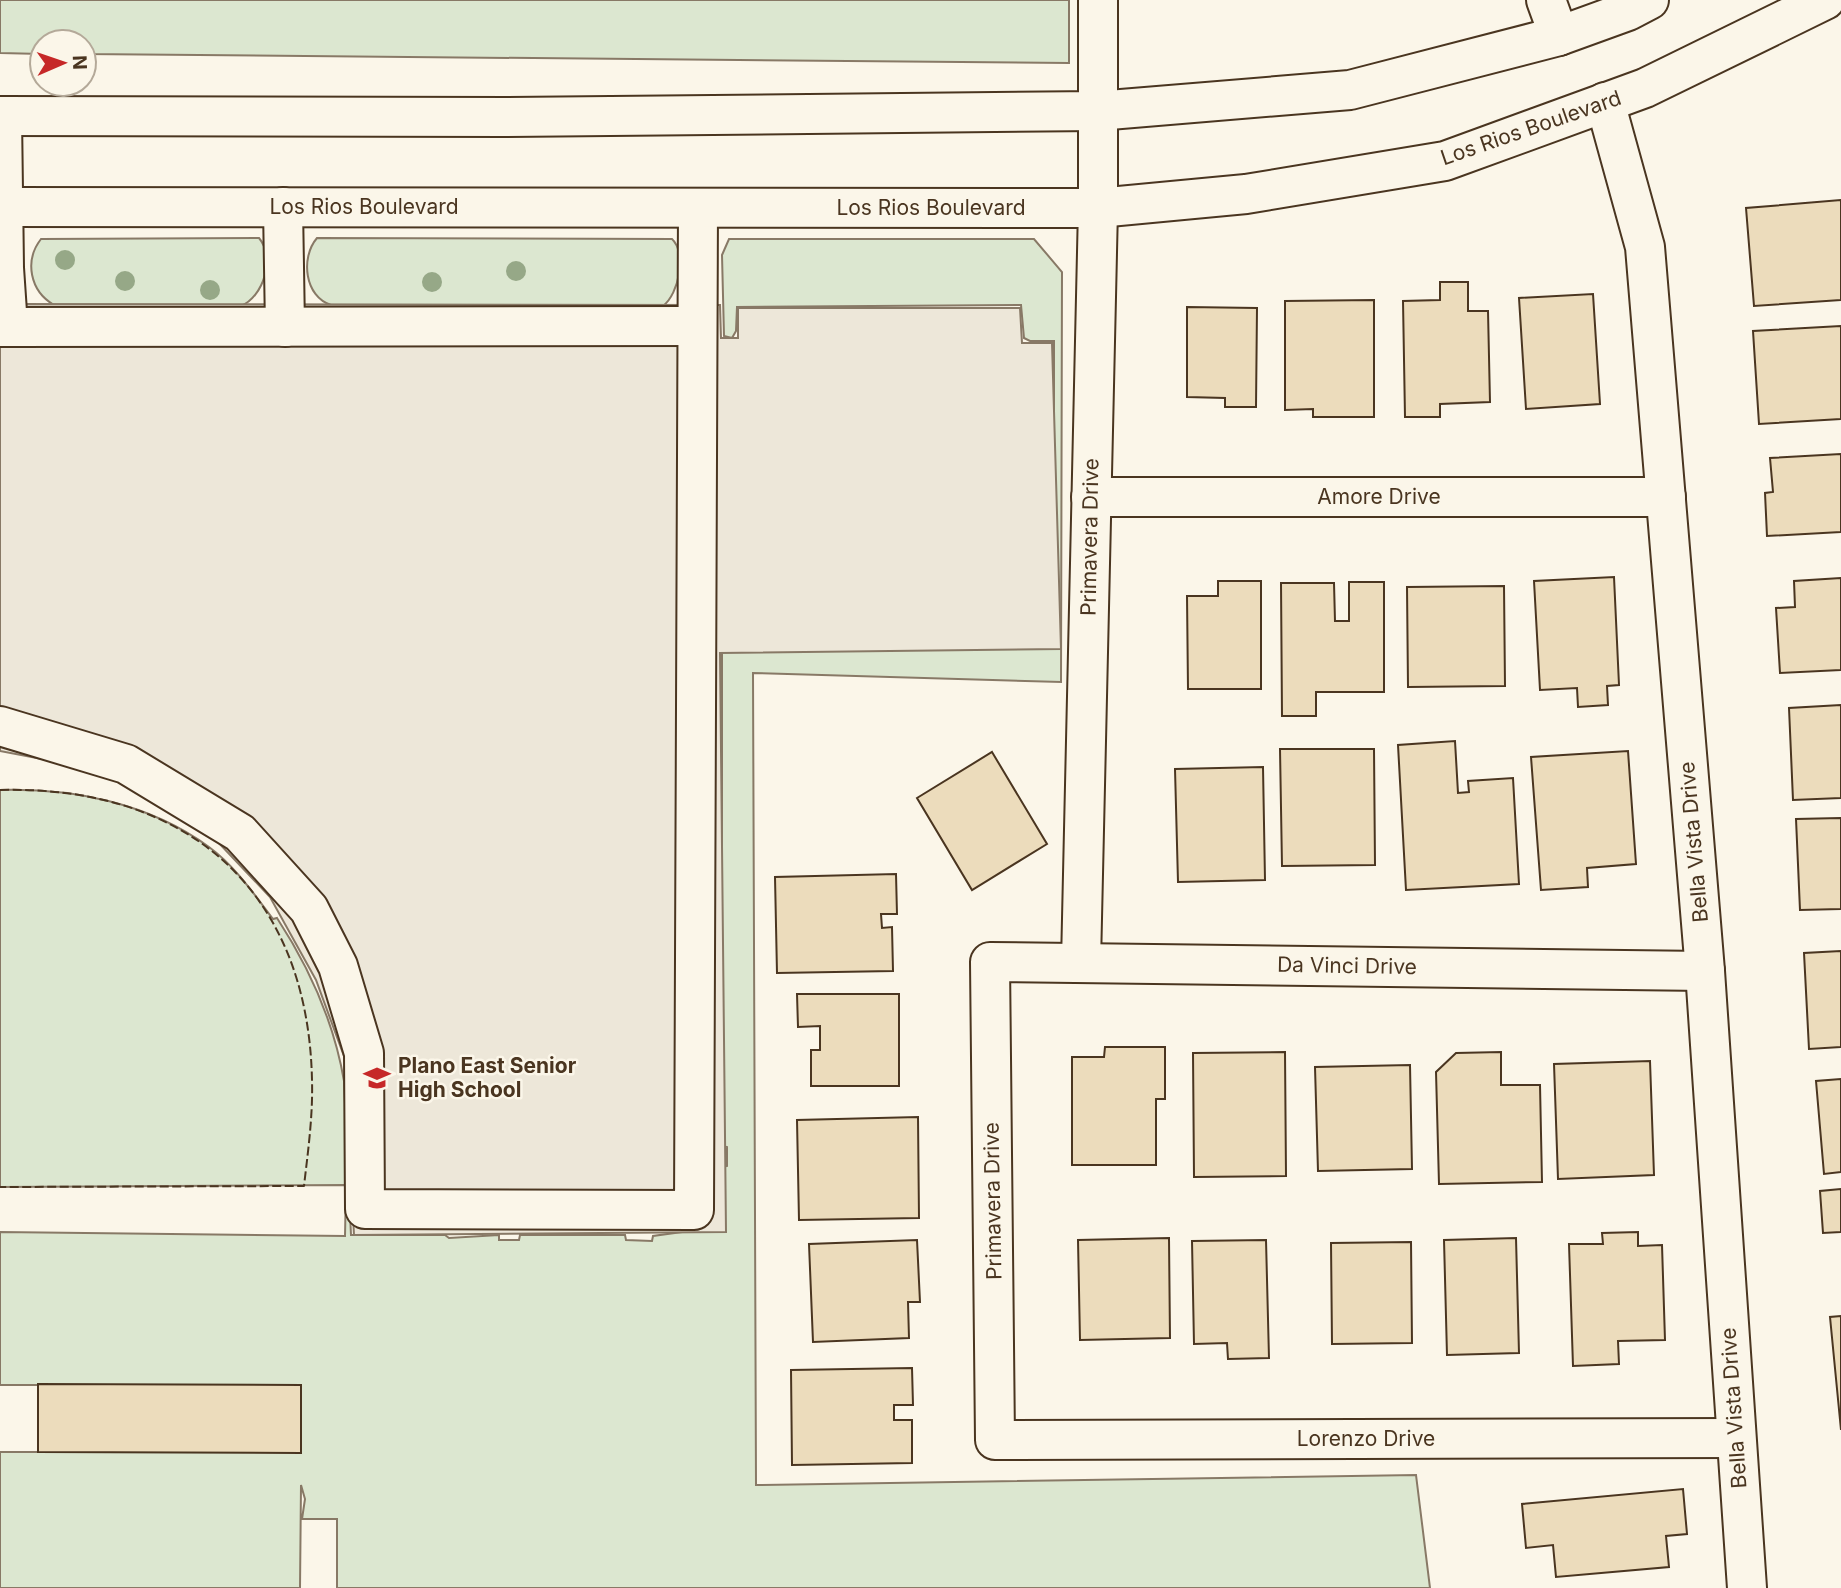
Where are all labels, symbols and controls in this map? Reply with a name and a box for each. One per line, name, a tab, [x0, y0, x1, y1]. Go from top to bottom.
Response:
north arrow	[28, 28, 98, 98]
text: N	[68, 55, 91, 70]
street label: Los Rios Boulevard	[1437, 85, 1624, 170]
street label: Los Rios Boulevard	[269, 194, 459, 219]
street label: Los Rios Boulevard	[836, 195, 1026, 220]
street label: Primavera Drive	[1076, 458, 1103, 616]
street label: Amore Drive	[1317, 484, 1441, 509]
street label: Bella Vista Drive	[1674, 761, 1713, 923]
street label: Da Vinci Drive	[1277, 952, 1417, 979]
place label: Plano East Senior High School	[398, 1053, 577, 1102]
school or university icon: Plano East Senior High School	[362, 1063, 392, 1093]
street label: Primavera Drive	[979, 1122, 1006, 1280]
street label: Bella Vista Drive	[1715, 1327, 1752, 1489]
street label: Lorenzo Drive	[1297, 1426, 1435, 1451]

